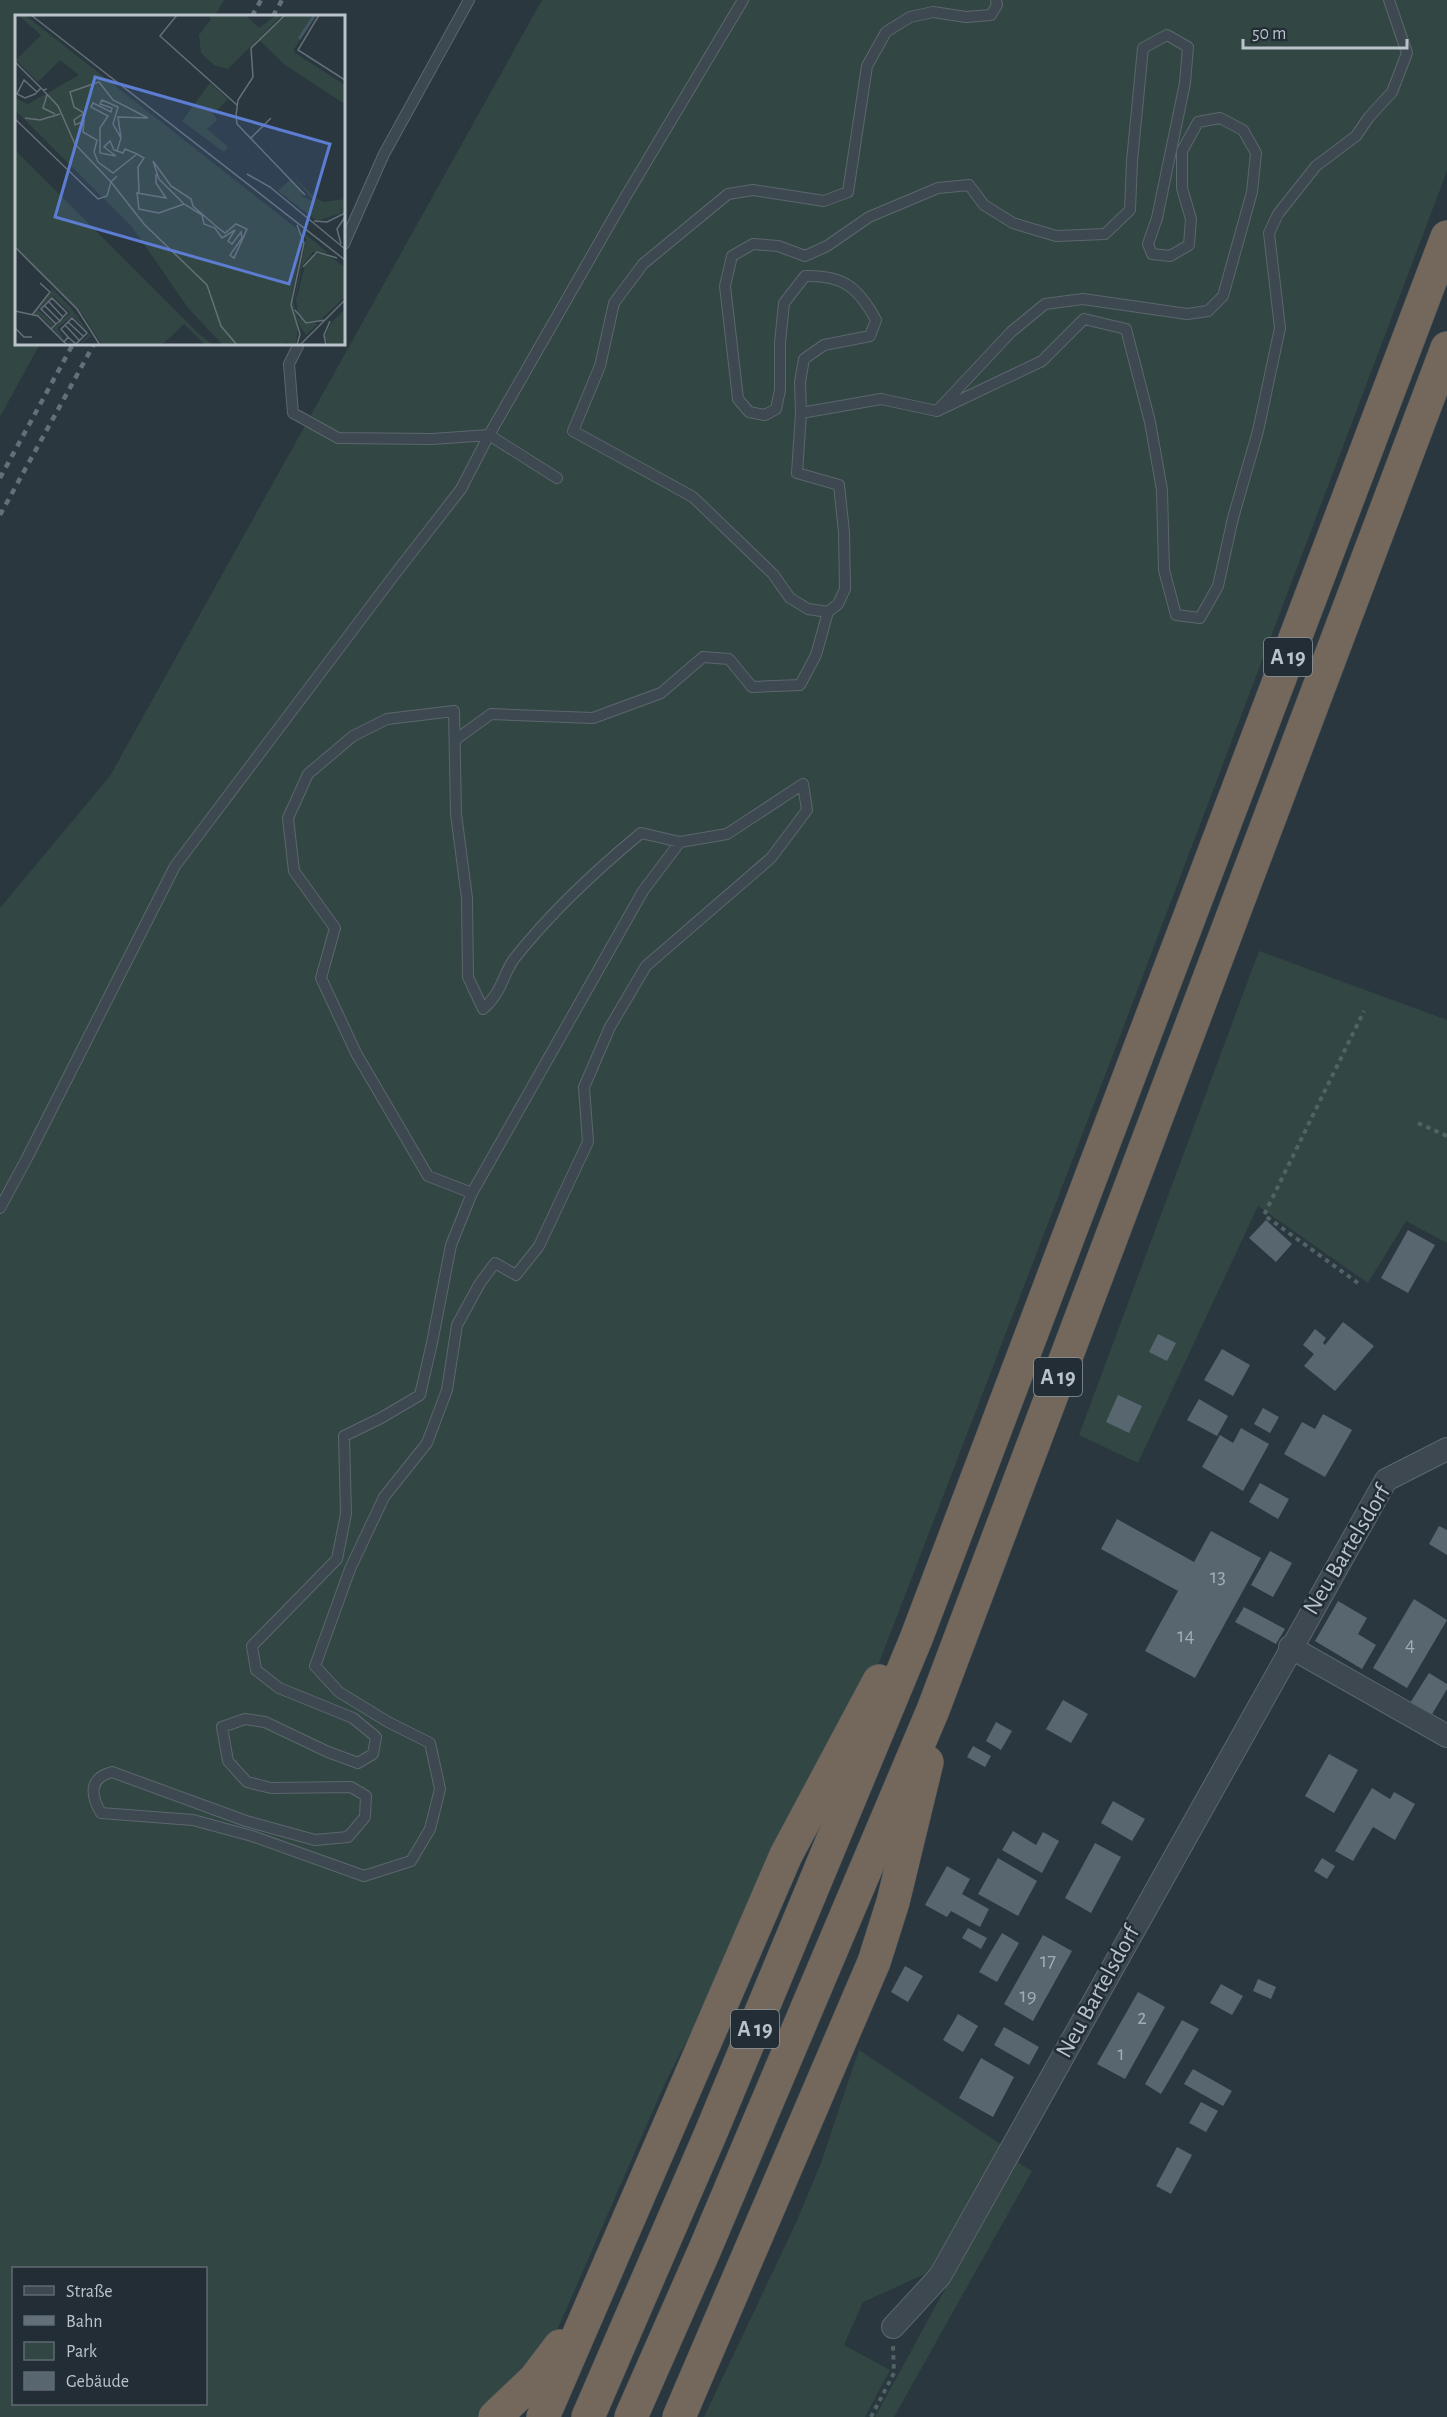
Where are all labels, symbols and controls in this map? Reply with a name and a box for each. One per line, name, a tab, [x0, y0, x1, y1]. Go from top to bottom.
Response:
scale bar	[1243, 12, 1406, 50]
inset map	[15, 15, 345, 345]
text: 50 m	[1252, 25, 1286, 43]
road number: A 19	[1264, 638, 1312, 676]
road number: A 19	[1034, 1358, 1082, 1396]
street label: Neu Bartelsdorf	[1299, 1479, 1396, 1619]
house number: 13	[1210, 1566, 1226, 1587]
house number: 14	[1177, 1625, 1195, 1646]
house number: 4	[1405, 1634, 1415, 1655]
street label: Neu Bartelsdorf	[1052, 1920, 1145, 2062]
house number: 17	[1040, 1950, 1056, 1971]
house number: 19	[1019, 1985, 1037, 2006]
house number: 2	[1137, 2007, 1147, 2028]
road number: A 19	[731, 2010, 779, 2048]
house number: 1	[1117, 2043, 1125, 2064]
legend	[12, 2267, 207, 2405]
text: Straße	[66, 2283, 112, 2301]
text: Bahn	[66, 2313, 102, 2331]
text: Park	[66, 2343, 98, 2361]
text: Gebäude	[66, 2373, 129, 2391]

